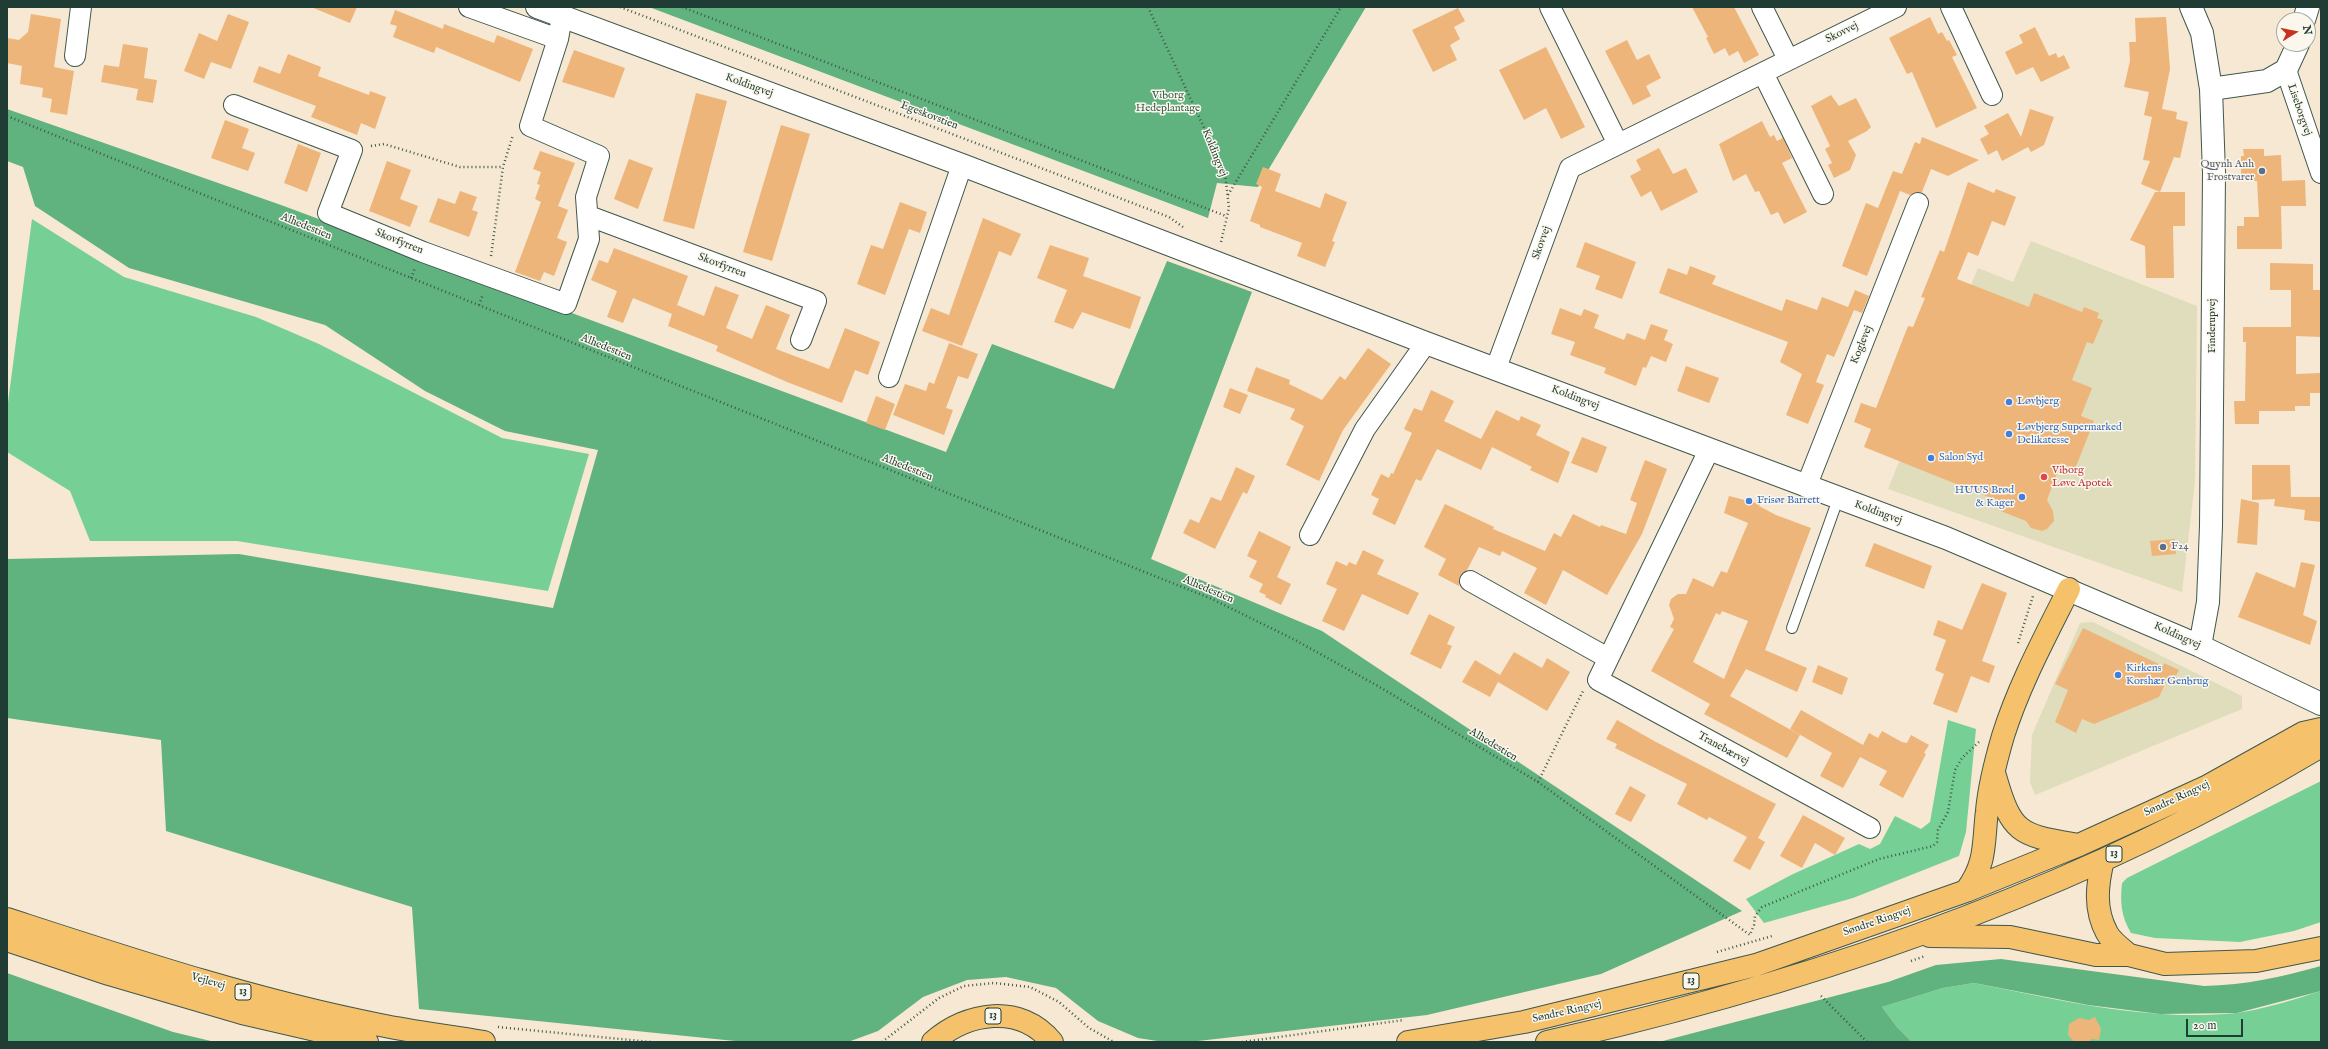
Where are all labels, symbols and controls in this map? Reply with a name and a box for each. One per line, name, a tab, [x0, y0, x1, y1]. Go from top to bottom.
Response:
north arrow	[2276, 12, 2316, 52]
street label: Skovvej	[1824, 19, 1860, 47]
text: N	[2299, 24, 2315, 36]
street label: Koldingvej	[723, 71, 775, 101]
street label: Liseborgvej	[2284, 82, 2314, 138]
park label: Viborg Hedeplantage	[1136, 89, 1200, 115]
street label: Egeskovstien	[898, 99, 960, 133]
street label: Koldingvej	[1198, 127, 1230, 179]
place label: Quynh Anh Frostvarer	[2201, 158, 2254, 184]
marker: Quynh Anh Frostvarer	[2257, 166, 2267, 176]
street label: Alhedestien	[279, 211, 333, 243]
street label: Skovvej	[1530, 224, 1554, 262]
street label: Skovfyrren	[373, 226, 425, 258]
street label: Skovfyrren	[696, 251, 748, 281]
street label: Finderupvej	[2206, 299, 2220, 353]
street label: Koglevej	[1848, 324, 1876, 366]
street label: Alhedestien	[579, 332, 633, 364]
street label: Koldingvej	[1549, 383, 1601, 413]
place label: Løvbjerg	[2017, 395, 2059, 409]
marker: Løvbjerg	[2004, 397, 2014, 407]
place label: Løvbjerg Supermarked Delikatesse	[2017, 421, 2122, 447]
marker: Løvbjerg Supermarked Delikatesse	[2004, 429, 2014, 439]
place label: Salon Syd	[1939, 451, 1983, 465]
street label: Alhedestien	[880, 452, 934, 484]
marker: Salon Syd	[1926, 453, 1936, 463]
place label: Viborg Løve Apotek	[2052, 464, 2112, 490]
marker: Viborg Løve Apotek	[2039, 472, 2049, 482]
place label: HUUS Brød & Kager	[1955, 484, 2014, 510]
marker: HUUS Brød & Kager	[2017, 492, 2027, 502]
place label: Frisør Barrett	[1757, 494, 1820, 508]
marker: Frisør Barrett	[1744, 496, 1754, 506]
street label: Koldingvej	[1852, 498, 1904, 528]
place label: F24	[2171, 540, 2189, 554]
marker: F24	[2158, 542, 2168, 552]
street label: Alhedestien	[1181, 573, 1235, 607]
street label: Koldingvej	[2151, 620, 2203, 652]
place label: Kirkens Korshær Genbrug	[2126, 662, 2208, 688]
marker: Kirkens Korshær Genbrug	[2113, 670, 2123, 680]
street label: Alhedestien	[1467, 726, 1519, 764]
street label: Tranebærvej	[1695, 730, 1751, 768]
street label: Søndre Ringvej	[2142, 778, 2212, 820]
road number: 13	[2106, 846, 2122, 862]
street label: Søndre Ringvej	[1842, 904, 1912, 940]
street label: Vejlevej	[189, 971, 227, 993]
road number: 13	[1683, 973, 1699, 989]
road number: 13	[235, 984, 251, 1000]
street label: Søndre Ringvej	[1531, 998, 1603, 1026]
road number: 13	[985, 1008, 1001, 1024]
scale bar	[2188, 1011, 2245, 1037]
text: 20 m	[2193, 1018, 2216, 1033]

